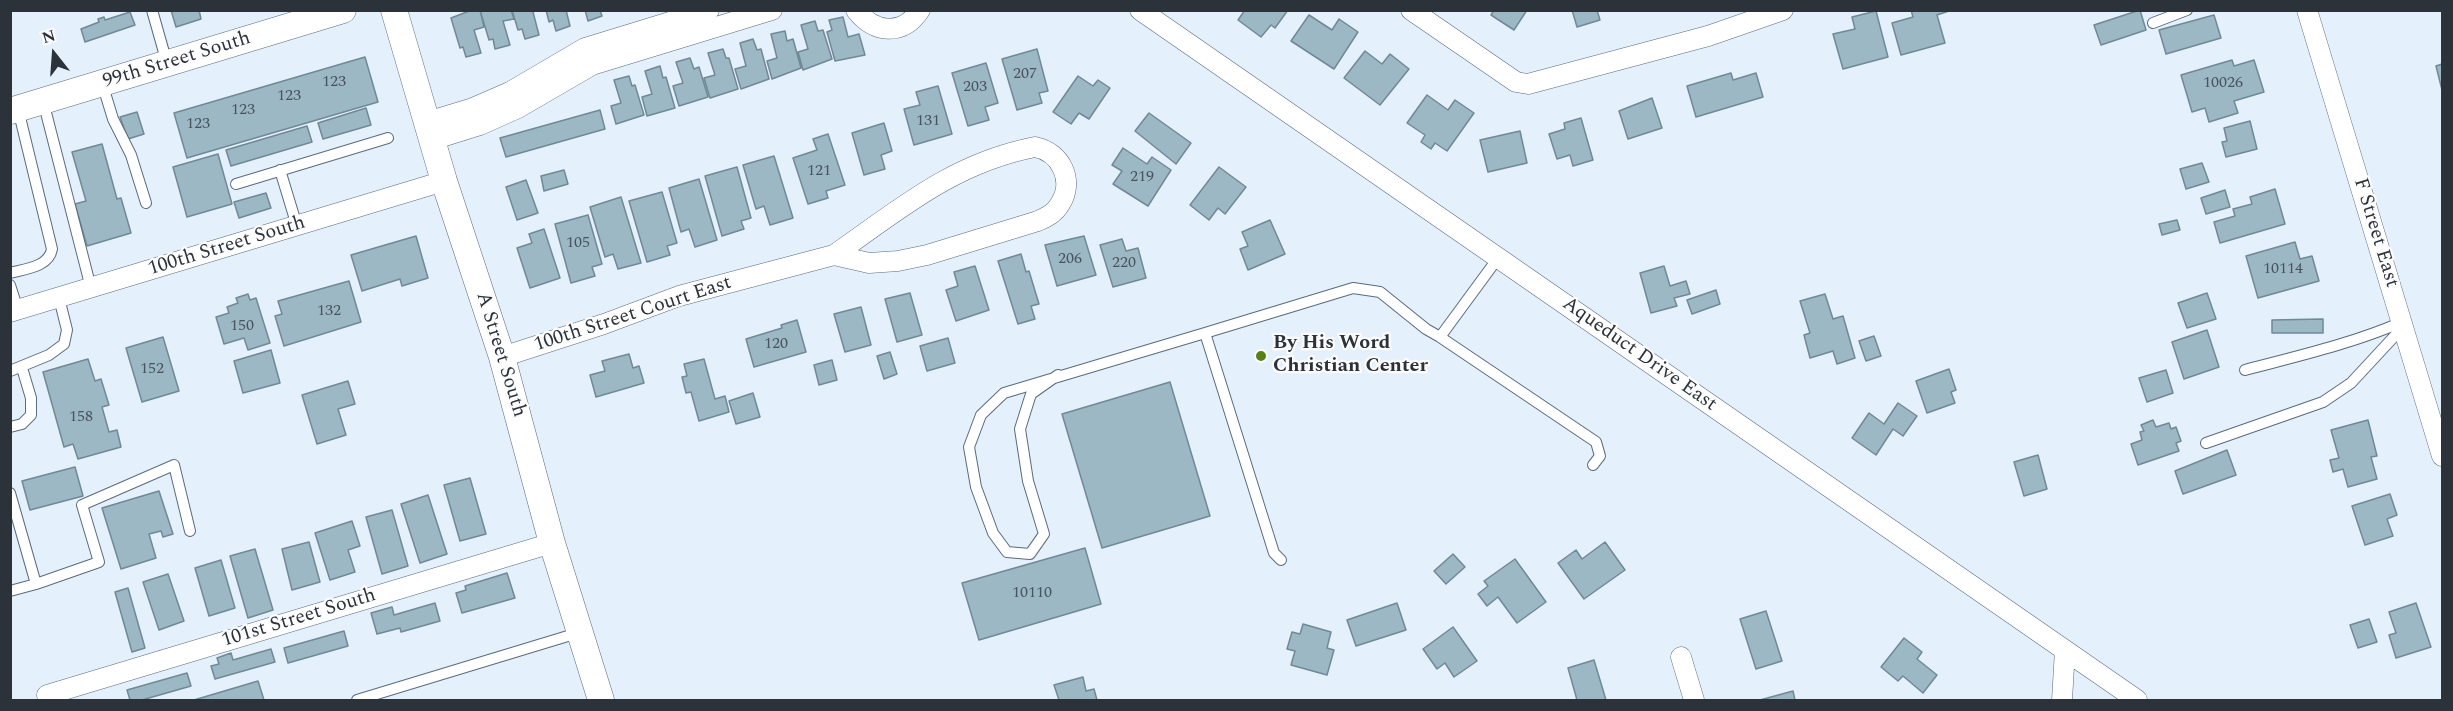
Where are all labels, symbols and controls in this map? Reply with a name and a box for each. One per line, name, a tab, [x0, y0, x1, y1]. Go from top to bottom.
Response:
text: N	[39, 23, 58, 50]
north arrow	[24, 24, 84, 84]
street label: 99th Street South	[100, 27, 254, 95]
house number: 207	[1013, 65, 1037, 85]
house number: 123	[322, 73, 346, 93]
house number: 10026	[2203, 74, 2243, 94]
house number: 203	[963, 78, 987, 98]
house number: 123	[277, 87, 301, 107]
house number: 123	[231, 101, 255, 121]
house number: 131	[916, 112, 940, 132]
house number: 123	[186, 115, 210, 135]
house number: 121	[807, 162, 831, 182]
house number: 219	[1130, 168, 1154, 188]
street label: F Street East	[2347, 175, 2403, 291]
street label: 100th Street South	[146, 212, 308, 282]
house number: 105	[566, 234, 590, 254]
house number: 206	[1058, 250, 1082, 270]
house number: 220	[1112, 254, 1136, 274]
house number: 10114	[2263, 260, 2303, 280]
street label: 100th Street Court East	[531, 272, 735, 358]
street label: A Street South	[470, 290, 530, 420]
street label: Aqueduct Drive East	[1557, 293, 1721, 417]
house number: 132	[317, 302, 341, 322]
house number: 150	[230, 317, 254, 337]
place label: By His Word Christian Center	[1273, 332, 1428, 379]
house number: 120	[764, 335, 788, 355]
marker: By His Word Christian Center	[1254, 349, 1268, 363]
house number: 152	[140, 360, 164, 380]
house number: 158	[69, 408, 93, 428]
street label: 101st Street South	[219, 584, 379, 654]
house number: 10110	[1012, 584, 1052, 604]

